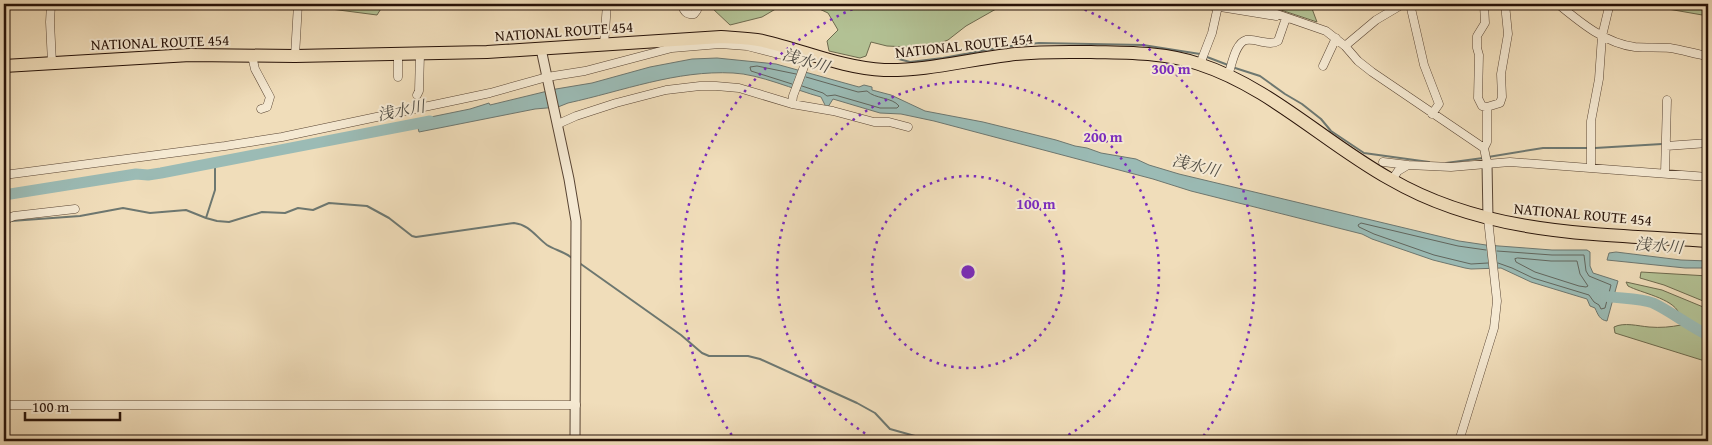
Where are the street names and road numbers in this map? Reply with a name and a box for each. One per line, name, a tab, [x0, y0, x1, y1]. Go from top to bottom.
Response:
street label: NATIONAL ROUTE 454	[494, 16, 634, 46]
street label: NATIONAL ROUTE 454	[894, 27, 1034, 63]
street label: NATIONAL ROUTE 454	[90, 29, 230, 55]
street label: NATIONAL ROUTE 454	[1513, 198, 1653, 230]

